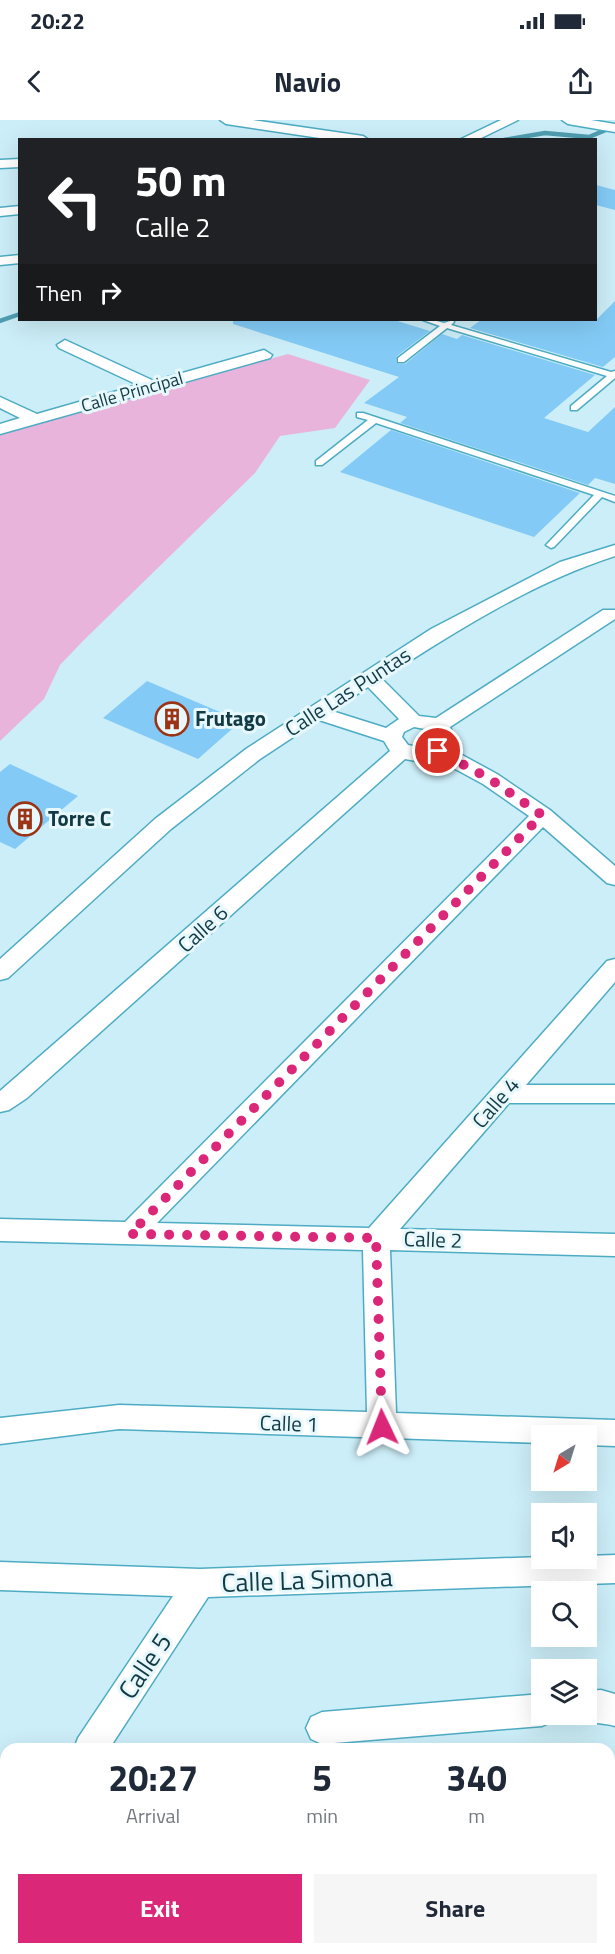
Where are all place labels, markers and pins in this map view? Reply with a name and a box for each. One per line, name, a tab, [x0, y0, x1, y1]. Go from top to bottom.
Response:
building icon: Frutago	[154, 701, 190, 737]
place label: Frutago	[195, 702, 266, 734]
pin	[412, 725, 463, 776]
building icon: Torre C	[7, 801, 43, 837]
place label: Torre C	[48, 802, 111, 834]

